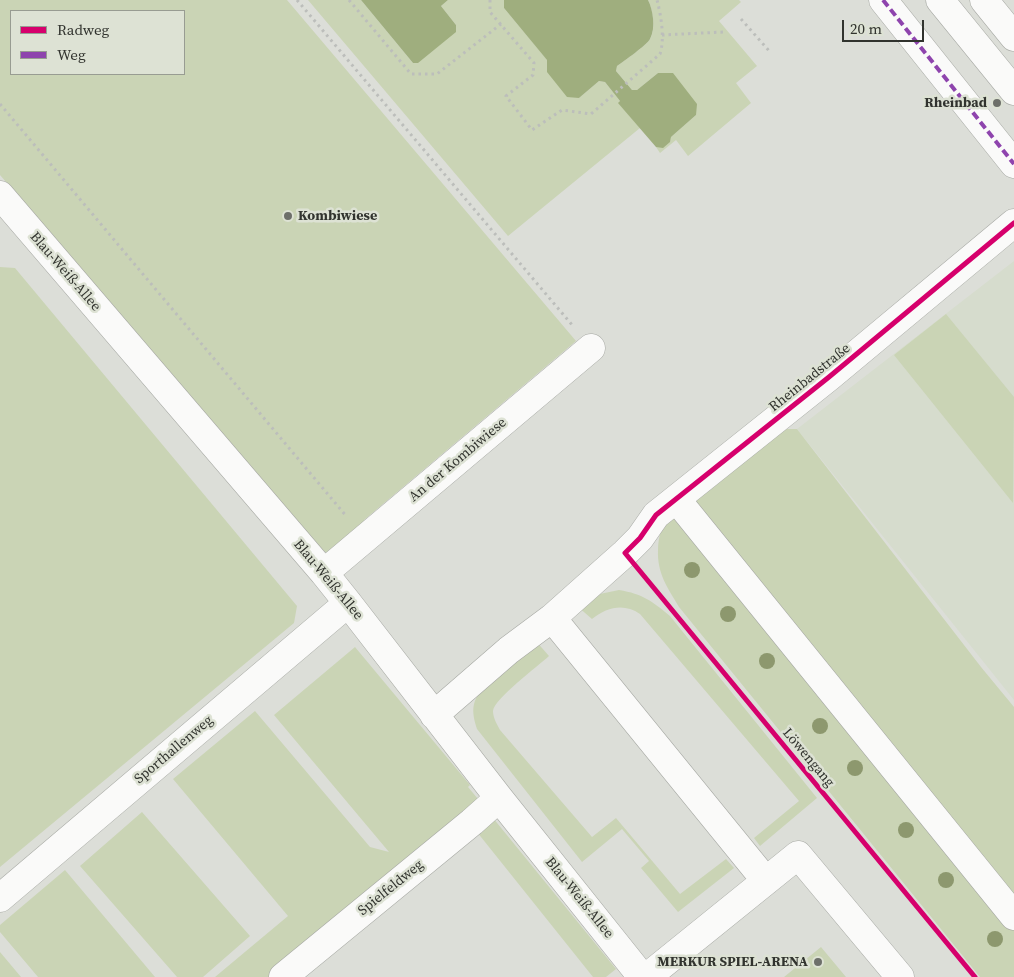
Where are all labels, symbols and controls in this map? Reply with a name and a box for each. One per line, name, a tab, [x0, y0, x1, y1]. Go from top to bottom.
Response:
legend	[10, 10, 185, 75]
scale bar	[844, 10, 926, 42]
text: 20 m	[850, 18, 882, 39]
text: Radweg	[57, 19, 109, 40]
text: Weg	[57, 44, 86, 65]
place label: Rheinbad	[924, 95, 987, 111]
marker: Rheinbad	[991, 97, 1003, 109]
place label: Kombiwiese	[298, 208, 377, 224]
marker: Kombiwiese	[282, 210, 294, 222]
street label: Blau-Weiß-Allee	[26, 229, 104, 315]
street label: Rheinbadstraße	[766, 340, 854, 416]
street label: An der Kombiwiese	[406, 414, 510, 506]
street label: Blau-Weiß-Allee	[290, 537, 366, 623]
street label: Sporthallenweg	[131, 712, 217, 788]
street label: Löwengang	[778, 725, 838, 791]
street label: Blau-Weiß-Allee	[541, 854, 617, 942]
street label: Spielfeldweg	[355, 857, 427, 919]
place label: MERKUR SPIEL-ARENA	[657, 954, 808, 970]
marker: MERKUR SPIEL-ARENA	[812, 956, 824, 968]

